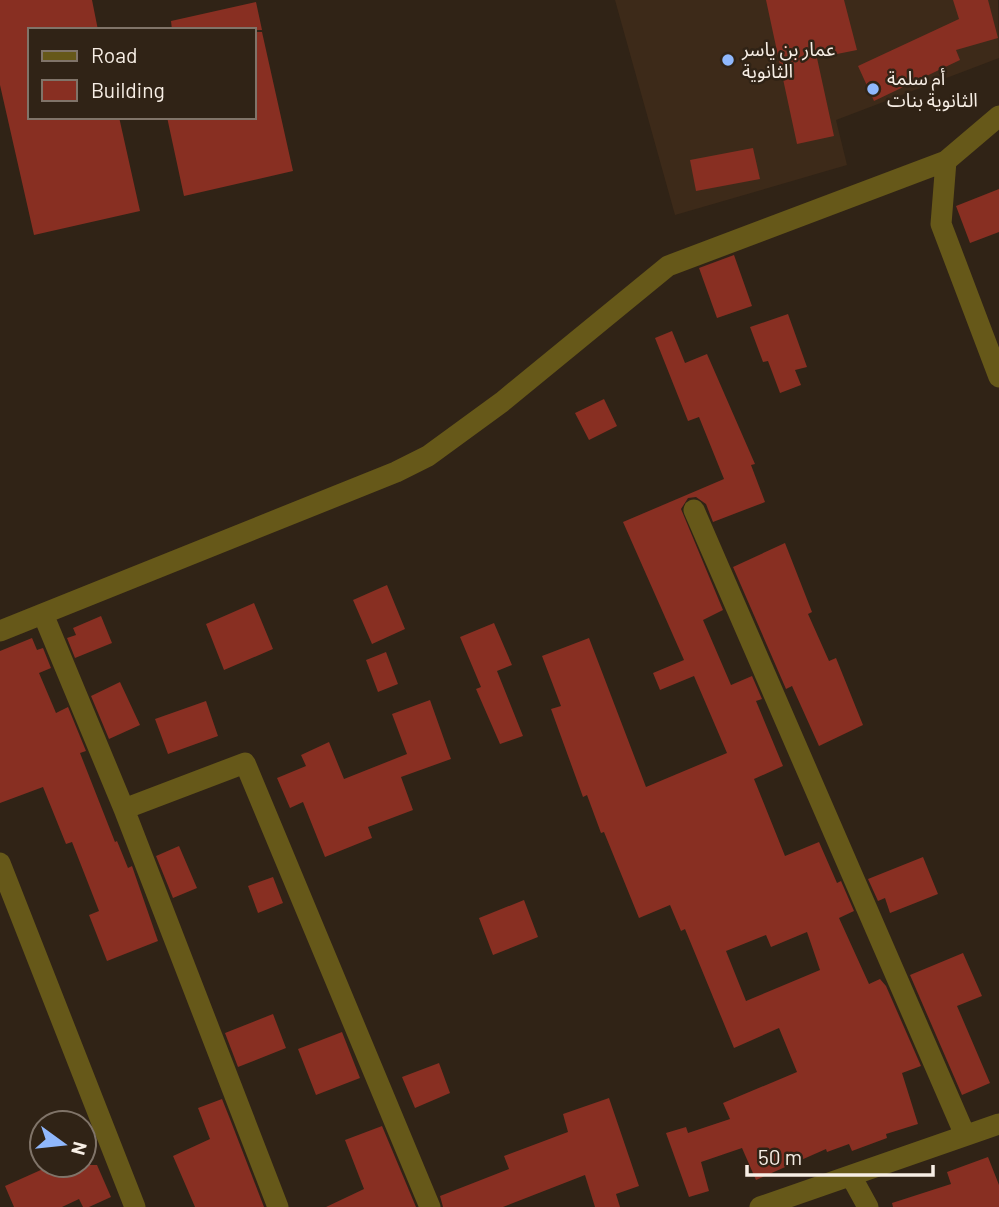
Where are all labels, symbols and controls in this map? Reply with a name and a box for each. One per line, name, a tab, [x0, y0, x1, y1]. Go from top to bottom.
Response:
legend	[28, 28, 256, 119]
place label: عمار بن ياسر الثانوية	[741, 37, 835, 83]
text: Road	[91, 42, 137, 67]
marker: عمار بن ياسر الثانوية	[720, 52, 736, 68]
place label: أم سلمة الثانوية بنات	[887, 66, 978, 112]
text: Building	[91, 77, 165, 102]
marker: أم سلمة الثانوية بنات	[865, 81, 881, 97]
north arrow	[28, 1109, 98, 1179]
scale bar	[747, 1134, 932, 1178]
text: N	[67, 1139, 93, 1158]
text: 50 m	[758, 1144, 802, 1169]

